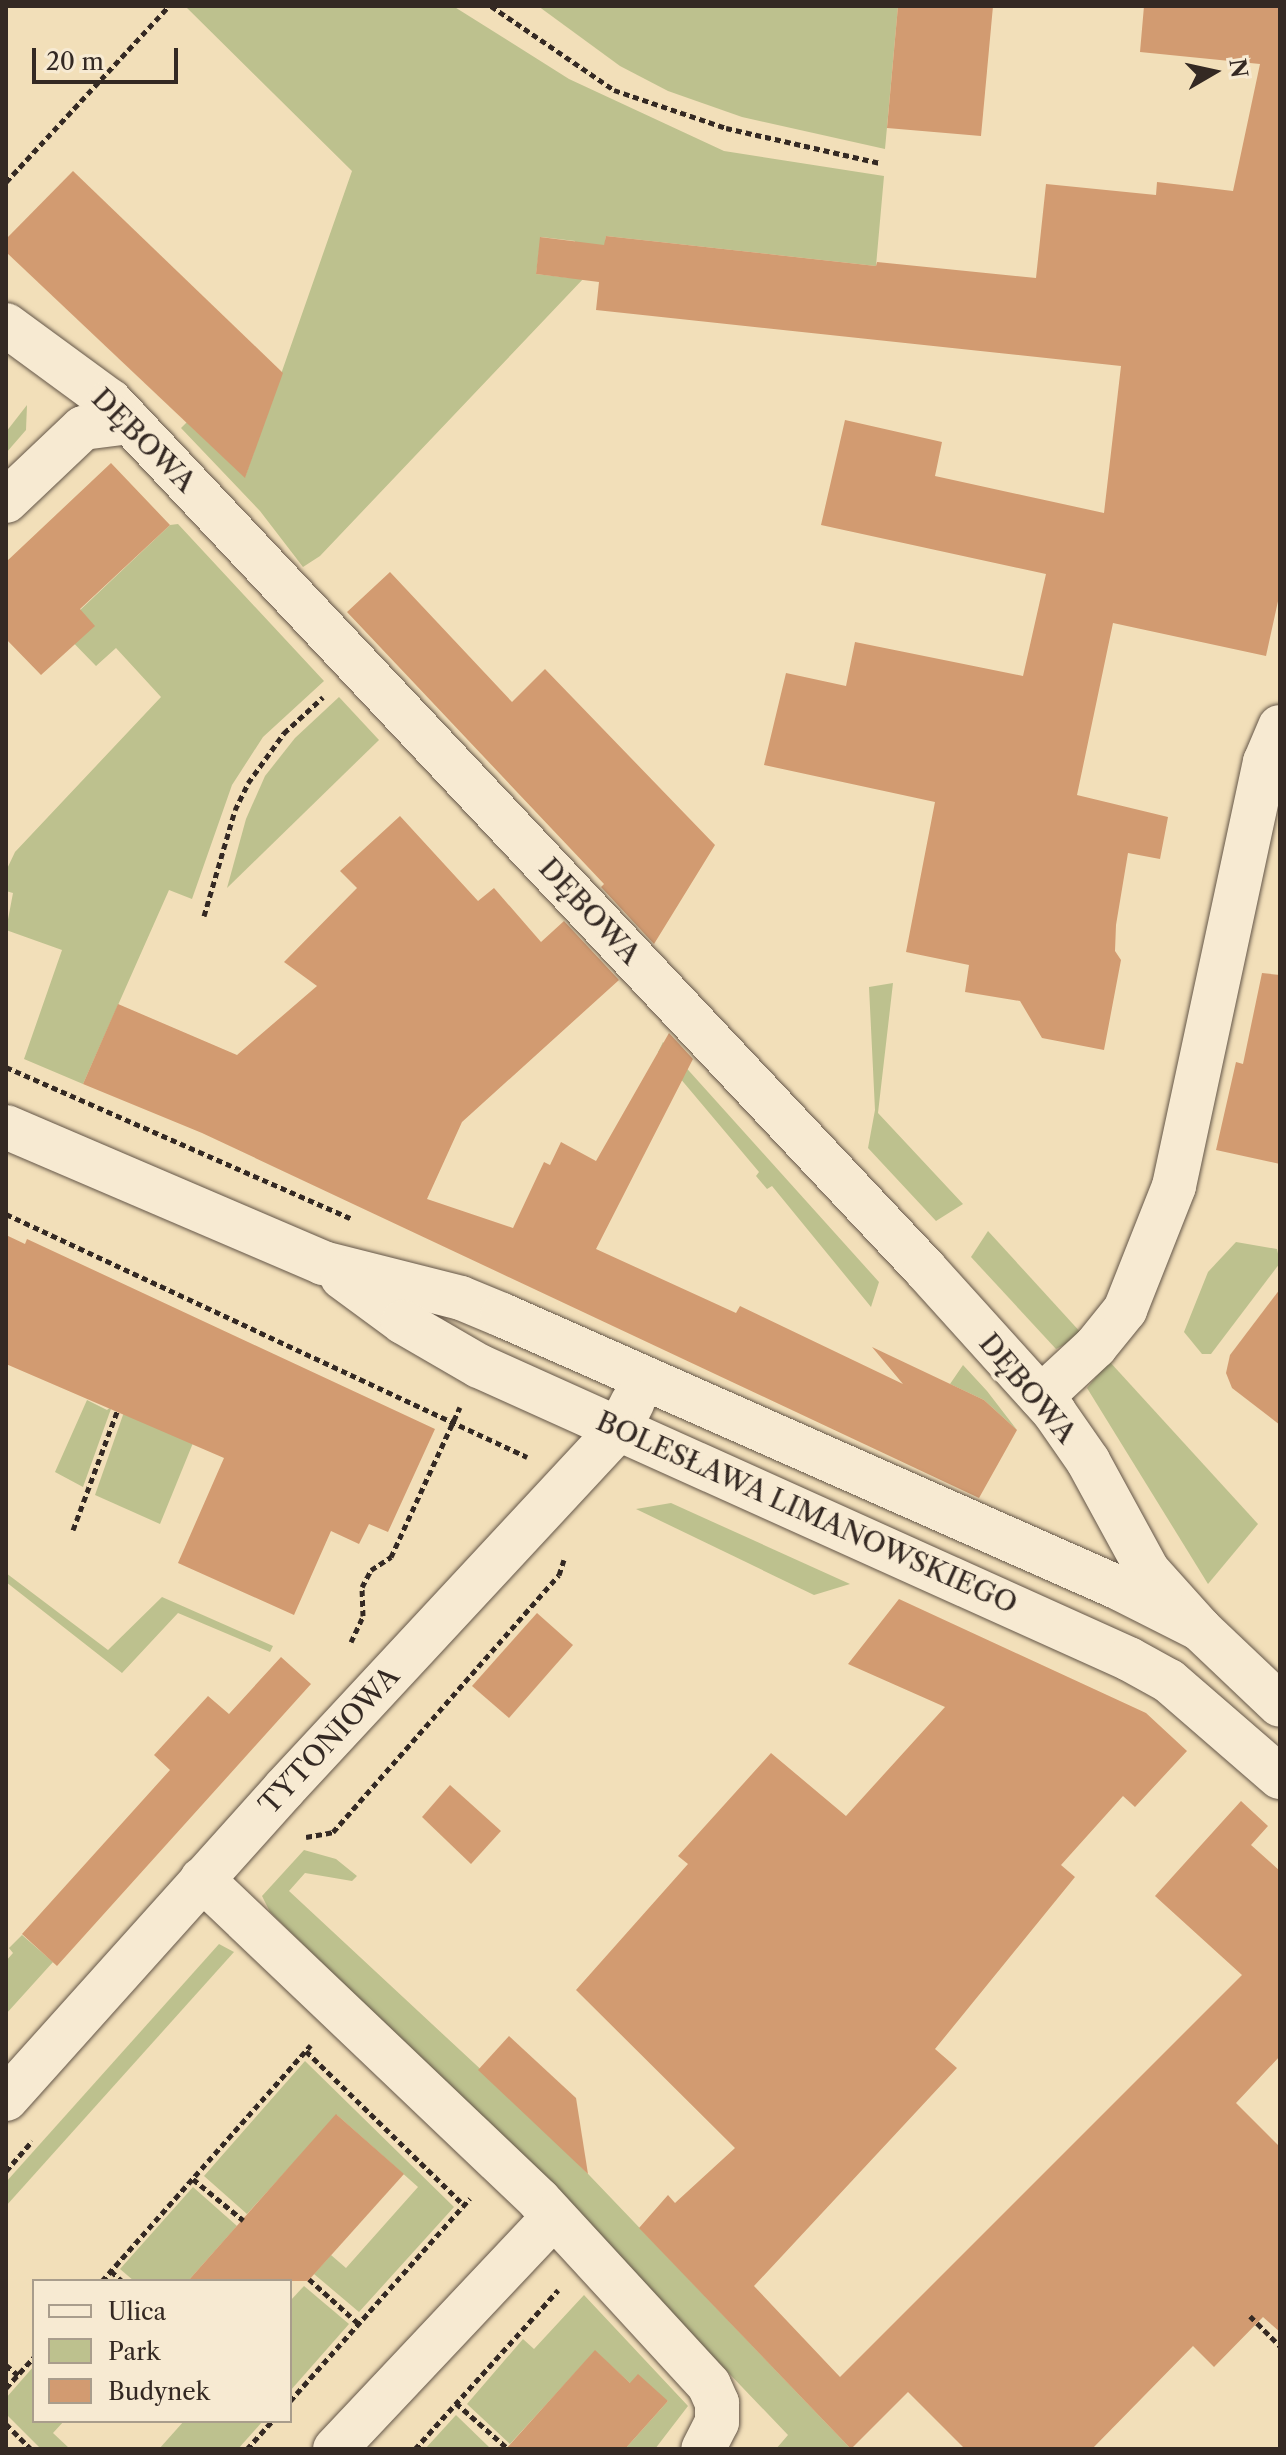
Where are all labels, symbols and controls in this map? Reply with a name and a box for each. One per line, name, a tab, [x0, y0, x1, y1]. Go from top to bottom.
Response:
scale bar	[36, 32, 182, 82]
north arrow	[1174, 32, 1254, 112]
text: 20 m	[46, 47, 104, 76]
text: N	[1223, 57, 1253, 80]
street label: DĘBOWA	[85, 381, 203, 499]
street label: DĘBOWA	[532, 851, 648, 971]
street label: DĘBOWA	[972, 1326, 1084, 1450]
street label: BOLESŁAWA LIMANOWSKIEGO	[591, 1403, 1023, 1621]
street label: TYTONIOWA	[252, 1659, 406, 1821]
legend	[32, 2279, 292, 2423]
text: Ulica	[108, 2297, 166, 2326]
text: Park	[108, 2337, 160, 2366]
text: Budynek	[108, 2377, 210, 2406]

